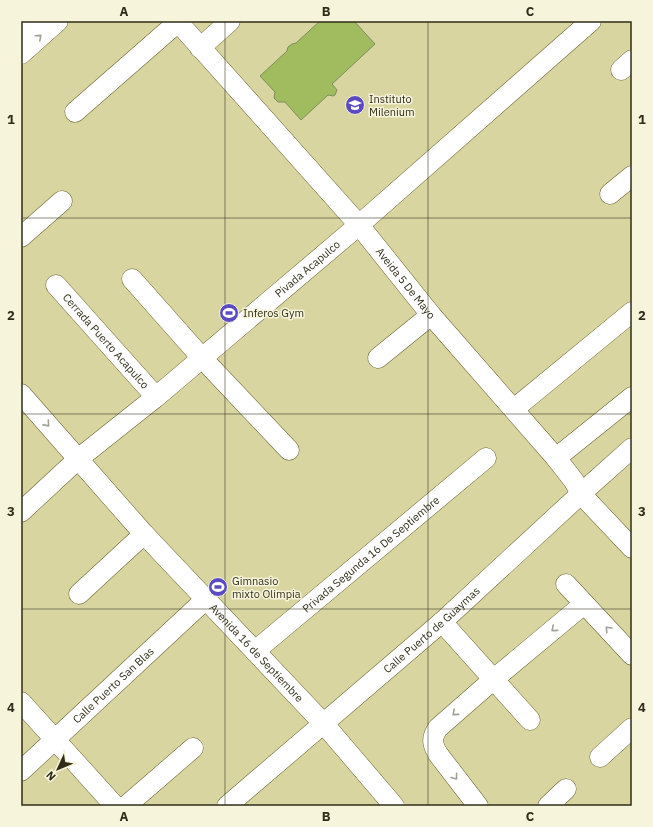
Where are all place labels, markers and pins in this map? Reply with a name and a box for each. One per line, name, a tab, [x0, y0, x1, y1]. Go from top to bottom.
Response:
place label: Instituto Milenium	[369, 92, 415, 119]
school or university icon: Instituto Milenium	[344, 94, 366, 116]
sports icon: Inferos Gym	[218, 302, 240, 324]
place label: Inferos Gym	[243, 306, 304, 320]
place label: Gimnasio mixto Olimpia	[232, 574, 301, 601]
sports icon: Gimnasio mixto Olimpia	[207, 576, 229, 598]

